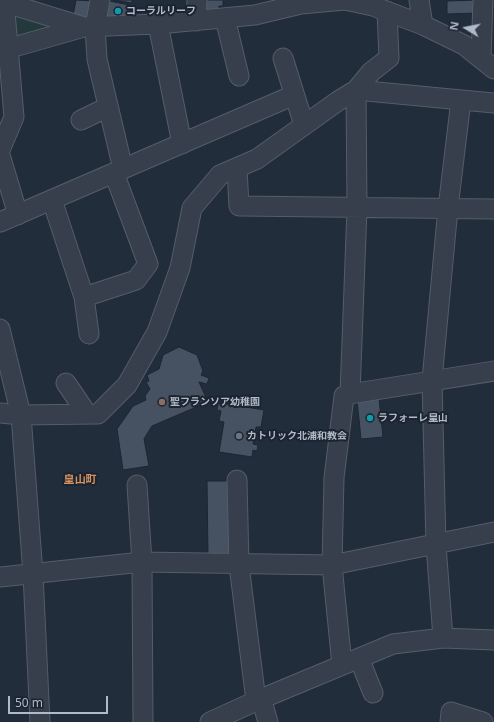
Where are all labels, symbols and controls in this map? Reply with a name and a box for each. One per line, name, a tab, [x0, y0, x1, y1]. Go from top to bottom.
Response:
place label: コーラルリーフ	[126, 5, 196, 17]
marker: コーラルリーフ	[113, 6, 123, 16]
north arrow	[446, 8, 486, 48]
text: N	[446, 20, 462, 32]
place label: 聖フランソア幼稚園	[170, 396, 260, 408]
marker: 聖フランソア幼稚園	[157, 397, 167, 407]
place label: ラフォーレ皇山	[378, 412, 448, 424]
marker: ラフォーレ皇山	[365, 413, 375, 423]
place label: カトリック北浦和教会	[247, 430, 347, 442]
marker: カトリック北浦和教会	[234, 431, 244, 441]
district label: 皇山町	[64, 473, 96, 487]
scale bar	[10, 688, 110, 714]
text: 50 m	[15, 694, 43, 711]

